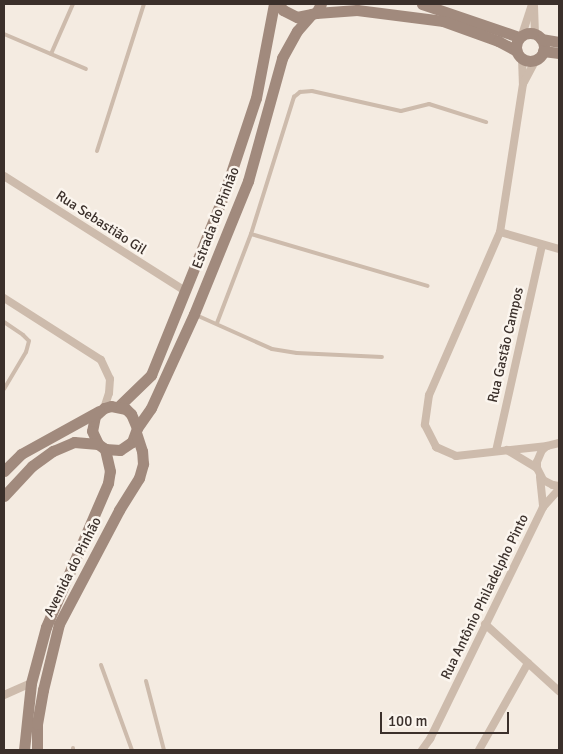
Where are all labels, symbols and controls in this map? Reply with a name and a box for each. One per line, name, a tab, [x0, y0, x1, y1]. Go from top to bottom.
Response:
street label: Estrada do Pinhão	[189, 165, 243, 271]
street label: Rua Sebastião Gil	[53, 188, 149, 258]
street label: Rua Gastão Campos	[485, 286, 527, 404]
street label: Rua Antônio Philadelpho Pinto	[438, 512, 532, 682]
street label: Avenida do Pinhão	[41, 514, 105, 620]
scale bar	[383, 702, 512, 734]
text: 100 m	[388, 712, 428, 730]

